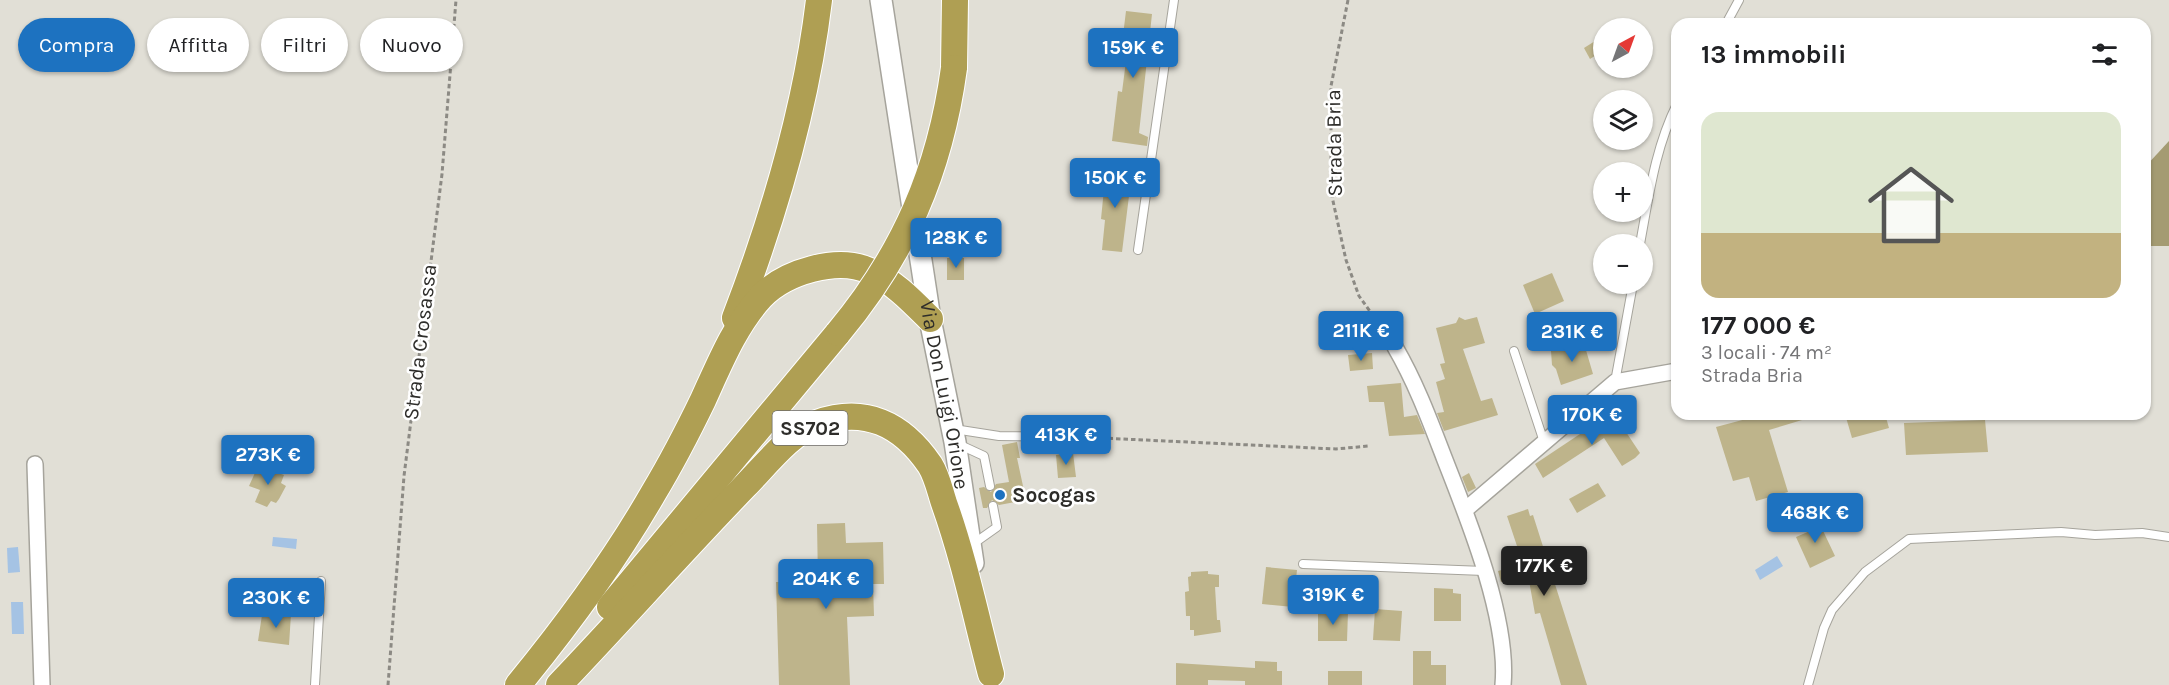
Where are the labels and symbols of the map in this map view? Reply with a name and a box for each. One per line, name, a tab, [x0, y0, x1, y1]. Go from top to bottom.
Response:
north arrow	[1593, 18, 1653, 78]
pin: 159K €	[1084, 28, 1182, 79]
street label: Strada Bria	[1321, 89, 1347, 197]
pin: 150K €	[1066, 158, 1164, 209]
pin: 128K €	[907, 218, 1005, 269]
street label: Strada Crosassa	[399, 263, 441, 421]
street label: Via Don Luigi Orione	[915, 299, 974, 491]
pin: 211K €	[1312, 311, 1410, 362]
pin: 231K €	[1523, 312, 1621, 363]
pin: 170K €	[1543, 395, 1641, 446]
road number: SS702	[772, 411, 848, 445]
pin: 413K €	[1017, 415, 1115, 466]
pin: 273K €	[219, 435, 317, 486]
place label: Socogas	[1012, 483, 1096, 507]
marker: Socogas	[993, 488, 1007, 502]
pin: 468K €	[1766, 493, 1864, 544]
pin: 177K €	[1495, 546, 1593, 597]
pin: 204K €	[777, 559, 875, 610]
pin: 319K €	[1284, 575, 1382, 626]
pin: 230K €	[227, 578, 325, 629]

